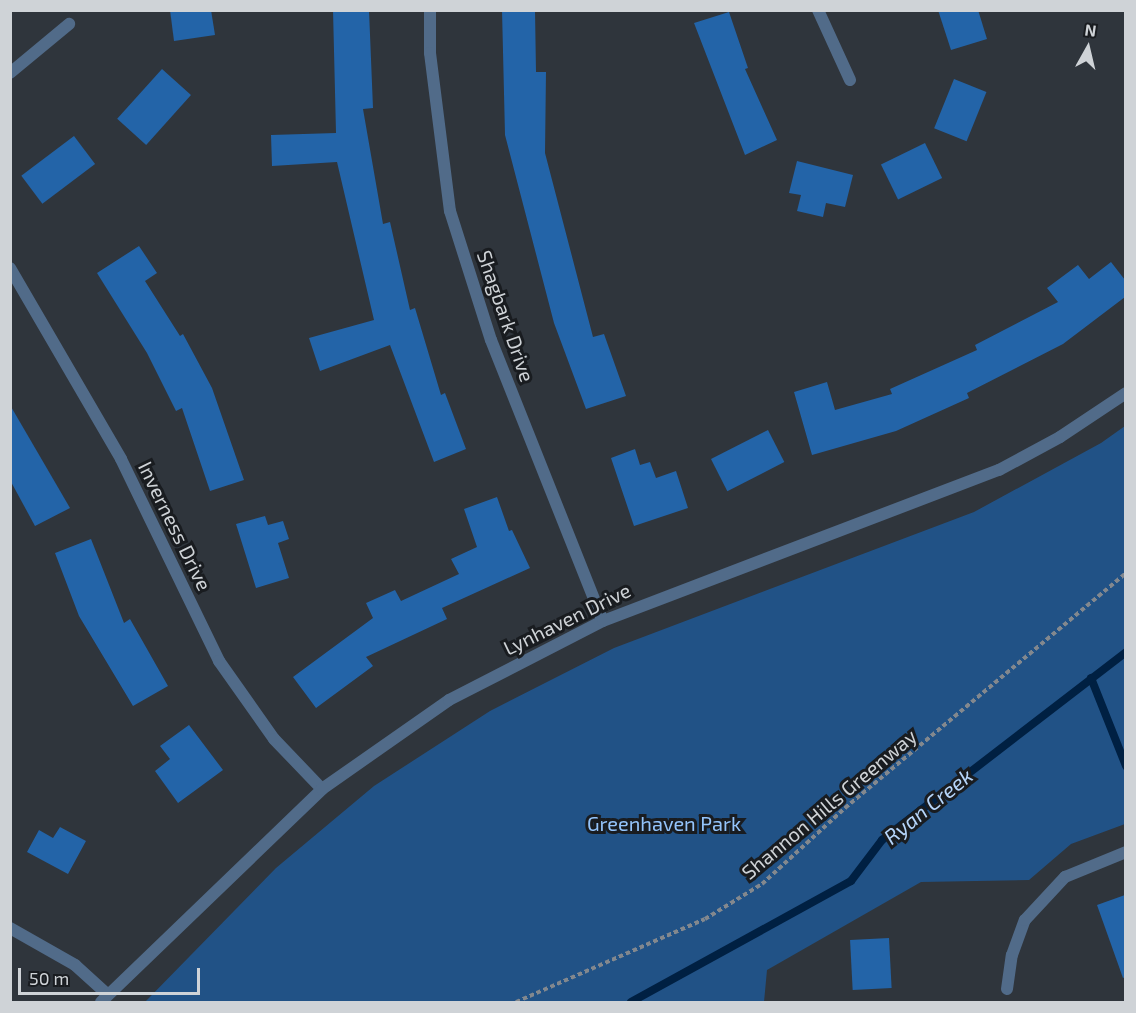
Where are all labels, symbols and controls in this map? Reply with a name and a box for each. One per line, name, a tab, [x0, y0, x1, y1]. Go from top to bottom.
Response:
north arrow	[1058, 18, 1118, 78]
text: N	[1084, 19, 1098, 40]
street label: Shagbark Drive	[472, 247, 540, 385]
street label: Inverness Drive	[133, 458, 217, 594]
street label: Lynhaven Drive	[500, 578, 634, 660]
street label: Shannon Hills Greenway	[737, 724, 921, 884]
water label: Ryan Creek	[879, 763, 977, 849]
park label: Greenhaven Park	[587, 811, 741, 835]
scale bar	[21, 956, 202, 994]
text: 50 m	[29, 967, 69, 989]

